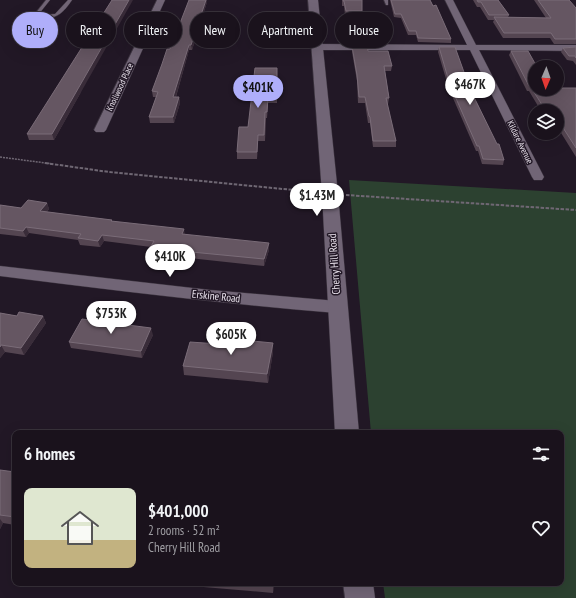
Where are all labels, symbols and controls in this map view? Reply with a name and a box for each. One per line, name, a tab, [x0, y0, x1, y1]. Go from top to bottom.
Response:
chip: Buy	[12, 12, 58, 48]
chip: Rent	[66, 12, 116, 48]
chip: Filters	[124, 12, 182, 48]
chip: New	[190, 12, 240, 48]
chip: Apartment	[248, 12, 327, 48]
chip: House	[335, 12, 393, 48]
north arrow	[528, 60, 564, 96]
map controls	[528, 60, 564, 140]
street label: Knollwood Place	[104, 61, 136, 113]
pin: $467K	[442, 72, 498, 106]
pin: $401K	[230, 75, 286, 109]
text: $467K	[454, 76, 486, 93]
text: $401K	[242, 79, 274, 96]
button: layers	[528, 104, 564, 140]
street label: Kildare Avenue	[505, 118, 536, 165]
pin: $1.43M	[284, 183, 350, 217]
text: $1.43M	[299, 187, 335, 204]
street label: Cherry Hill Road	[325, 233, 343, 295]
pin: $410K	[142, 244, 198, 278]
text: $410K	[154, 248, 186, 265]
street label: Erskine Road	[191, 286, 241, 306]
pin: $753K	[83, 301, 139, 335]
text: $753K	[95, 305, 127, 322]
pin: $605K	[203, 322, 259, 356]
text: $605K	[215, 326, 247, 343]
text: 6 homes	[24, 443, 75, 465]
icon: filters	[530, 443, 552, 465]
text: $401,000	[148, 500, 209, 522]
icon: home	[56, 504, 104, 552]
icon: heart	[530, 517, 552, 539]
text: 2 rooms · 52 m²	[148, 522, 220, 539]
text: Cherry Hill Road	[148, 539, 220, 556]

